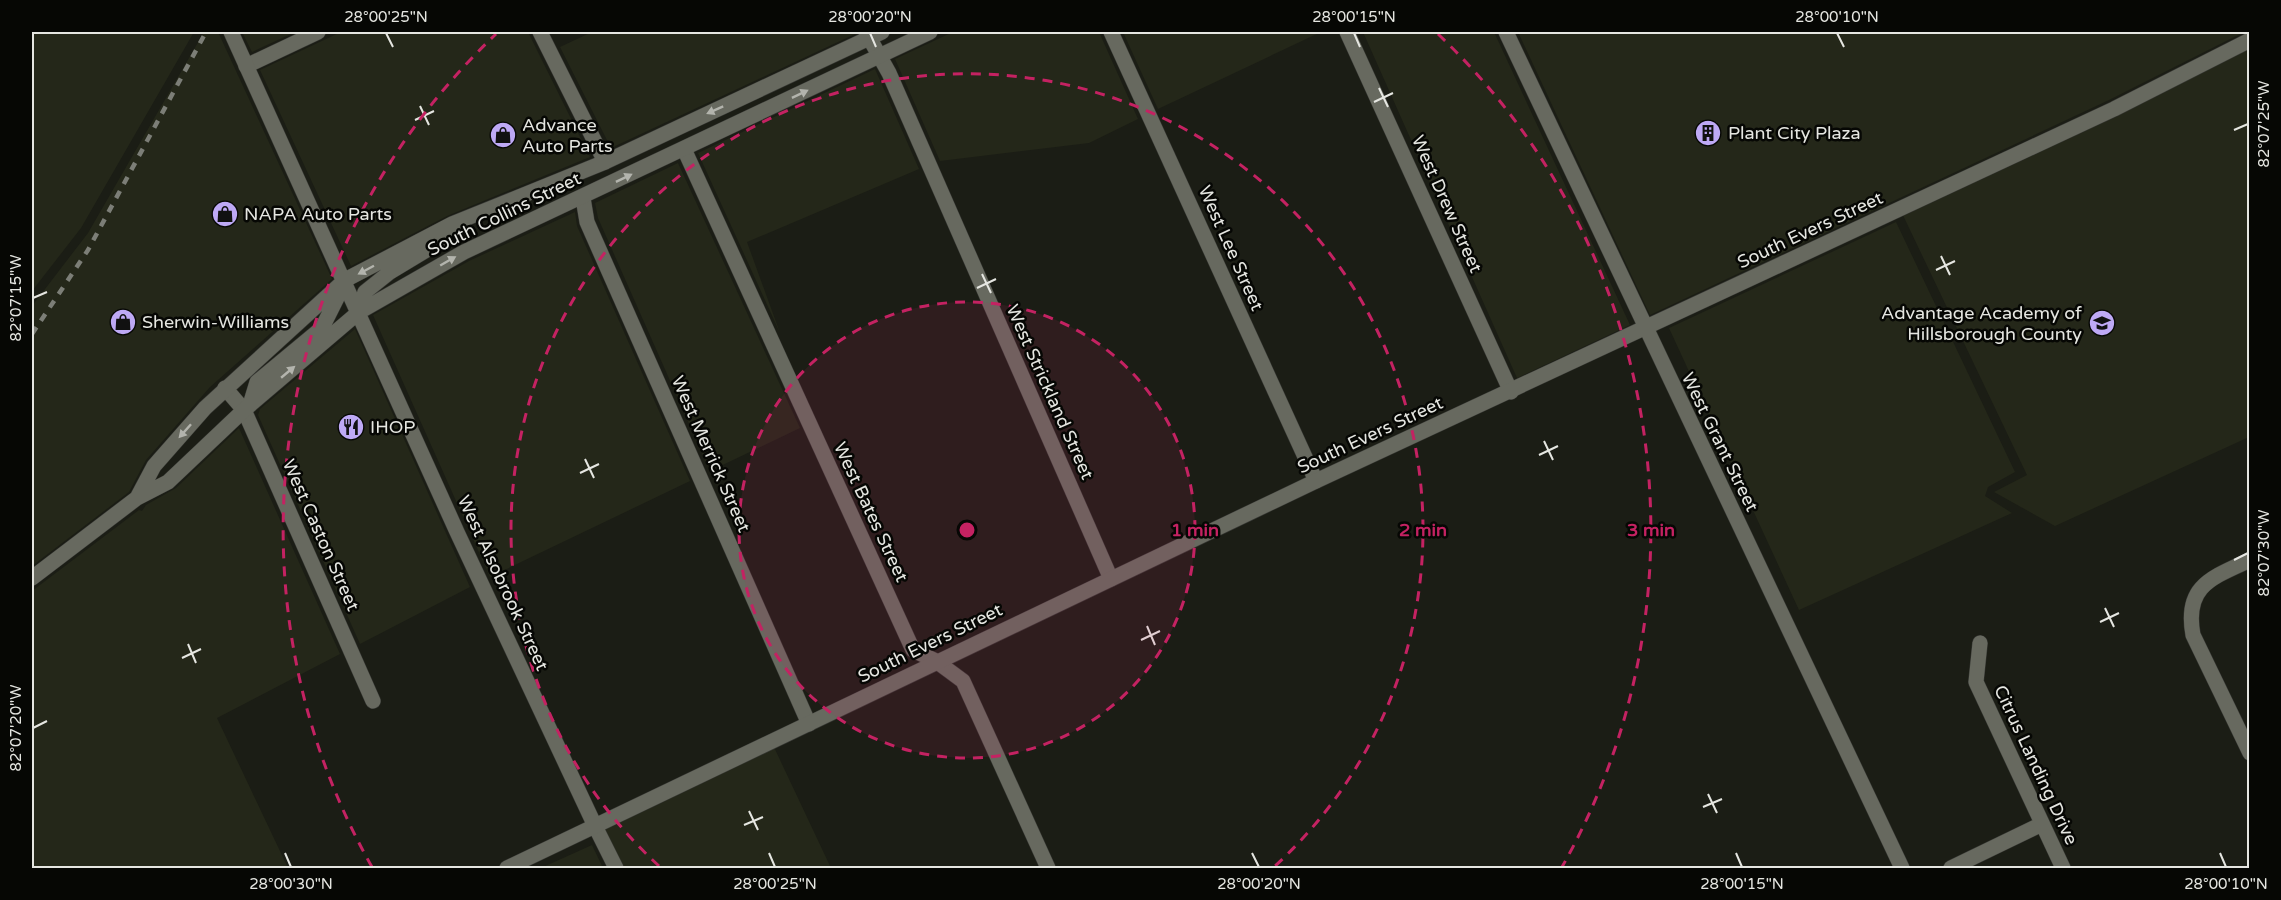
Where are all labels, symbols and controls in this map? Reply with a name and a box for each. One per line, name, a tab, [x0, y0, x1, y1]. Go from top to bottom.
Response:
text: 28°00'25"N	[344, 8, 428, 26]
text: 28°00'20"N	[828, 8, 912, 26]
text: 28°00'15"N	[1312, 8, 1396, 26]
text: 28°00'10"N	[1795, 8, 1879, 26]
text: 82°07'25"W	[2255, 81, 2273, 167]
one-way arrow	[791, 89, 808, 98]
one-way arrow	[706, 105, 723, 114]
place label: Advance Auto Parts	[522, 114, 613, 157]
building icon: Plant City Plaza	[1693, 118, 1723, 148]
shop icon: Advance Auto Parts	[488, 120, 518, 150]
place label: Plant City Plaza	[1728, 122, 1861, 144]
street label: West Drew Street	[1407, 132, 1487, 276]
street label: South Collins Street	[424, 167, 584, 261]
one-way arrow	[615, 174, 632, 183]
street label: West Lee Street	[1194, 182, 1268, 314]
street label: South Evers Street	[1734, 187, 1886, 273]
shop icon: NAPA Auto Parts	[210, 199, 240, 229]
place label: NAPA Auto Parts	[244, 203, 392, 225]
text: 82°07'15"W	[7, 255, 25, 341]
one-way arrow	[440, 256, 456, 267]
one-way arrow	[357, 264, 375, 274]
street label: West Strickland Street	[1001, 301, 1099, 483]
place label: Advantage Academy of Hillsborough County	[1881, 302, 2082, 345]
shop icon: Sherwin-Williams	[108, 307, 138, 337]
school or university icon: Advantage Academy of Hillsborough County	[2087, 308, 2117, 338]
place label: Sherwin-Williams	[142, 311, 289, 333]
one-way arrow	[280, 366, 295, 379]
street label: West Grant Street	[1677, 369, 1763, 515]
street label: West Merrick Street	[667, 372, 755, 536]
street label: South Evers Street	[1294, 392, 1446, 478]
restaurant icon: IHOP	[336, 412, 366, 442]
place label: IHOP	[370, 416, 415, 438]
one-way arrow	[179, 423, 192, 438]
street label: West Bates Street	[829, 439, 913, 586]
street label: West Caston Street	[278, 456, 364, 614]
street label: West Alsobrook Street	[453, 492, 553, 674]
text: 82°07'30"W	[2255, 510, 2273, 596]
text: 1 min	[1171, 519, 1219, 541]
text: 2 min	[1399, 519, 1447, 541]
text: 3 min	[1627, 519, 1675, 541]
centre of rings	[957, 520, 977, 540]
street label: South Evers Street	[854, 598, 1006, 688]
street label: Citrus Landing Drive	[1989, 682, 2083, 848]
text: 82°07'20"W	[7, 685, 25, 771]
text: 28°00'30"N	[249, 875, 333, 893]
text: 28°00'25"N	[733, 875, 817, 893]
text: 28°00'20"N	[1217, 875, 1301, 893]
text: 28°00'15"N	[1700, 875, 1784, 893]
text: 28°00'10"N	[2184, 875, 2268, 893]

